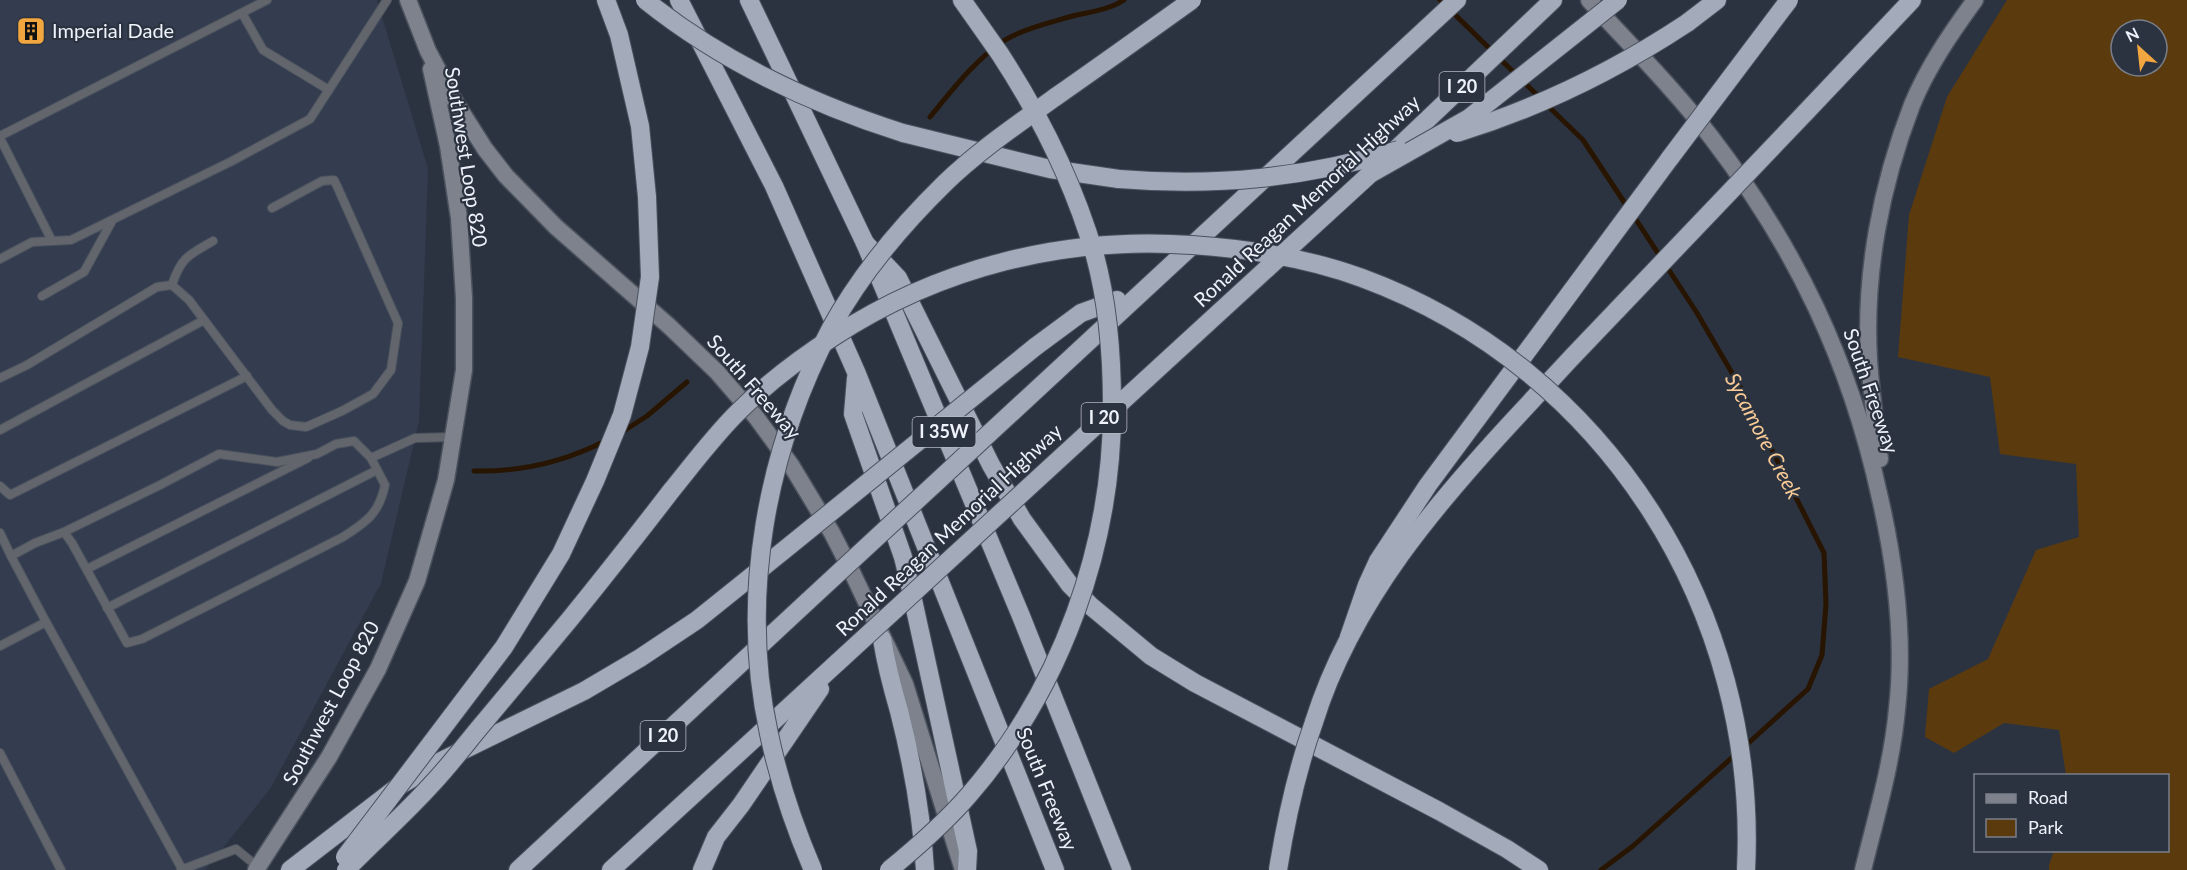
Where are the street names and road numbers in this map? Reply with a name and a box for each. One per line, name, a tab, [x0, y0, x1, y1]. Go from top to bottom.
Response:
street label: Southwest Loop 820	[441, 65, 493, 249]
road number: I 20	[1440, 72, 1484, 102]
street label: Ronald Reagan Memorial Highway	[1188, 89, 1425, 311]
street label: South Freeway	[1839, 325, 1905, 457]
street label: South Freeway	[703, 329, 807, 444]
road number: I 20	[1082, 403, 1126, 433]
road number: I 35W	[912, 417, 976, 447]
street label: Ronald Reagan Memorial Highway	[830, 418, 1067, 640]
street label: Southwest Loop 820	[277, 617, 383, 789]
road number: I 20	[640, 721, 686, 751]
street label: South Freeway	[1012, 724, 1084, 854]

